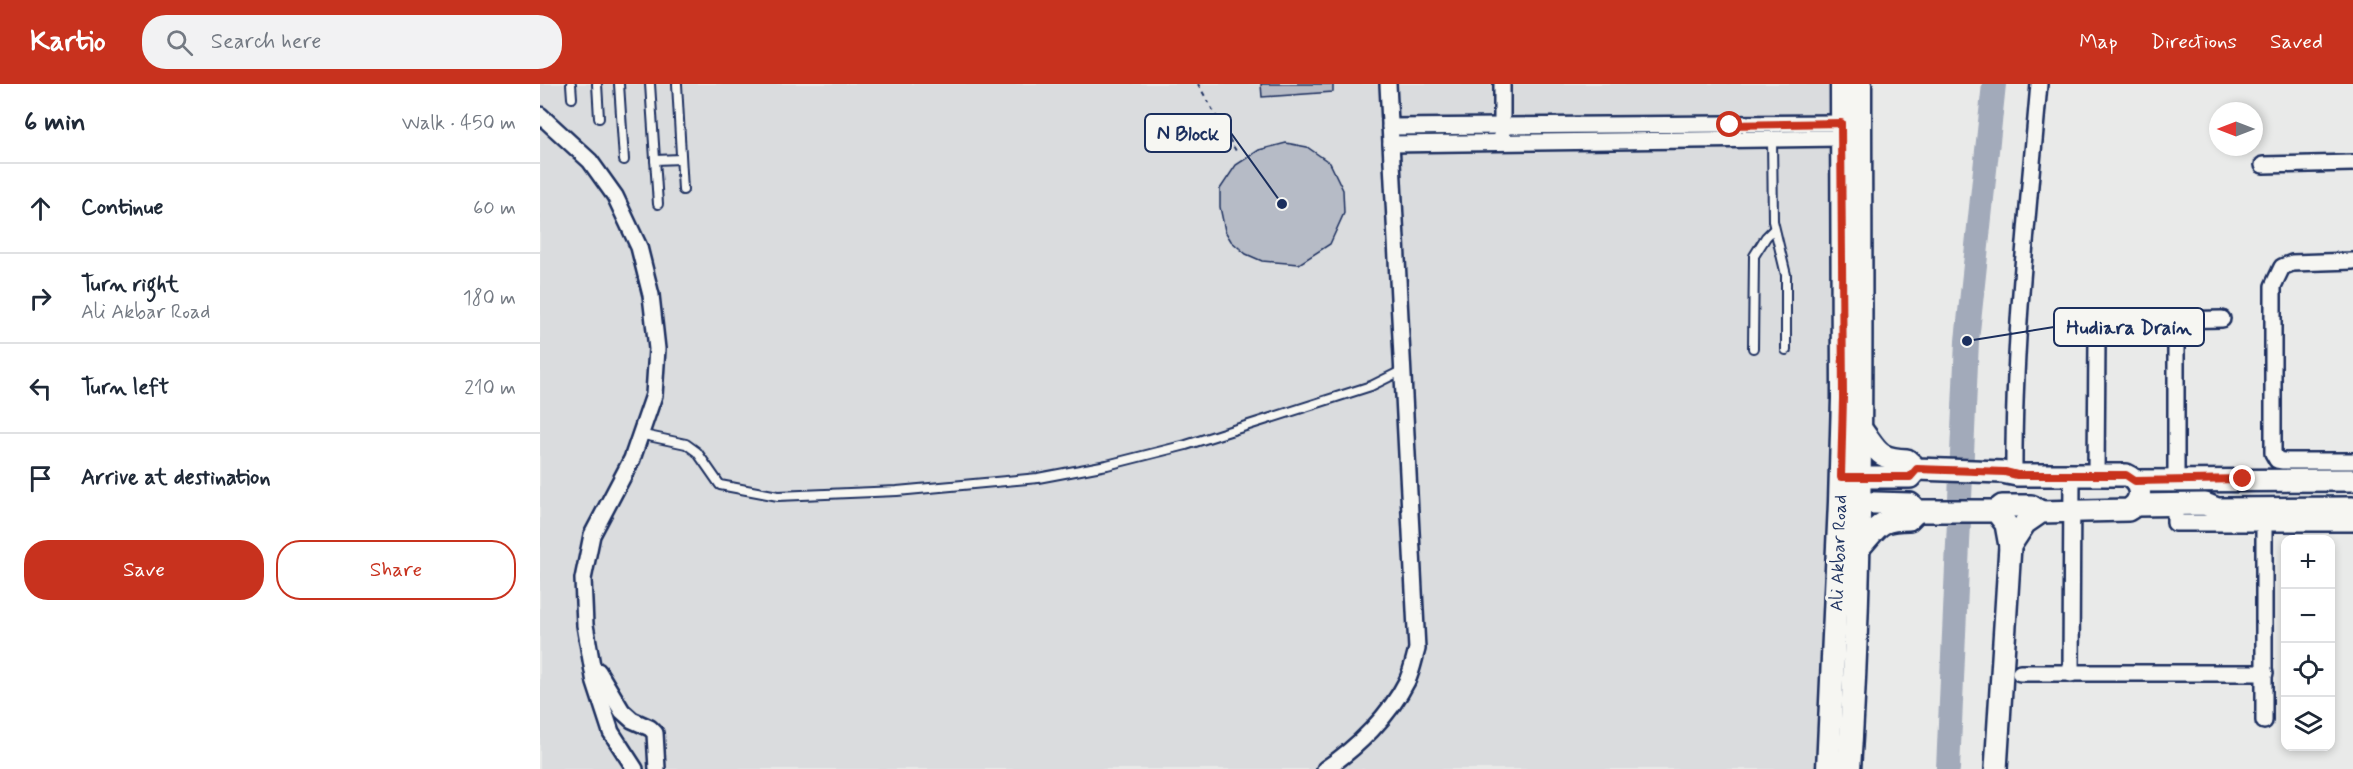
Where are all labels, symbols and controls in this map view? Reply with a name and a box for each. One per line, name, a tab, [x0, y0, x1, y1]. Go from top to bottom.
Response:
search box	[142, 15, 562, 69]
text: Kartio	[30, 24, 106, 61]
icon: search	[163, 26, 196, 59]
text: Search here	[211, 28, 322, 56]
text: Map	[2079, 28, 2118, 56]
text: Directions	[2151, 28, 2237, 56]
text: Saved	[2270, 28, 2323, 56]
north arrow	[2209, 102, 2263, 156]
text: 6 min	[24, 106, 86, 140]
text: Walk · 450 m	[402, 110, 516, 137]
route start	[1716, 111, 1742, 137]
callout: N Block	[1145, 114, 1231, 152]
text: N Block	[1157, 121, 1220, 148]
icon: ahead	[24, 192, 57, 225]
text: Continue	[81, 194, 163, 222]
text: 60 m	[473, 195, 516, 222]
text: Turn right	[81, 271, 179, 299]
icon: right	[24, 282, 57, 315]
text: 180 m	[463, 285, 516, 312]
text: Ali Akbar Road	[81, 299, 210, 326]
callout: Hudiara Drain	[2054, 308, 2204, 346]
text: Hudiara Drain	[2066, 315, 2192, 342]
icon: left	[24, 372, 57, 405]
text: Turn left	[81, 374, 169, 402]
text: 210 m	[464, 375, 516, 402]
icon: arrive	[24, 462, 57, 495]
text: Arrive at destination	[81, 464, 271, 492]
route end	[2229, 465, 2255, 491]
street label: Ali Akbar Road	[1825, 494, 1853, 612]
map controls	[2281, 535, 2335, 751]
button: +	[2281, 535, 2335, 589]
button: Save	[24, 540, 264, 600]
button: Share	[276, 540, 516, 600]
button: −	[2281, 589, 2335, 643]
button: locate	[2281, 643, 2335, 697]
button: layers	[2281, 697, 2335, 751]

